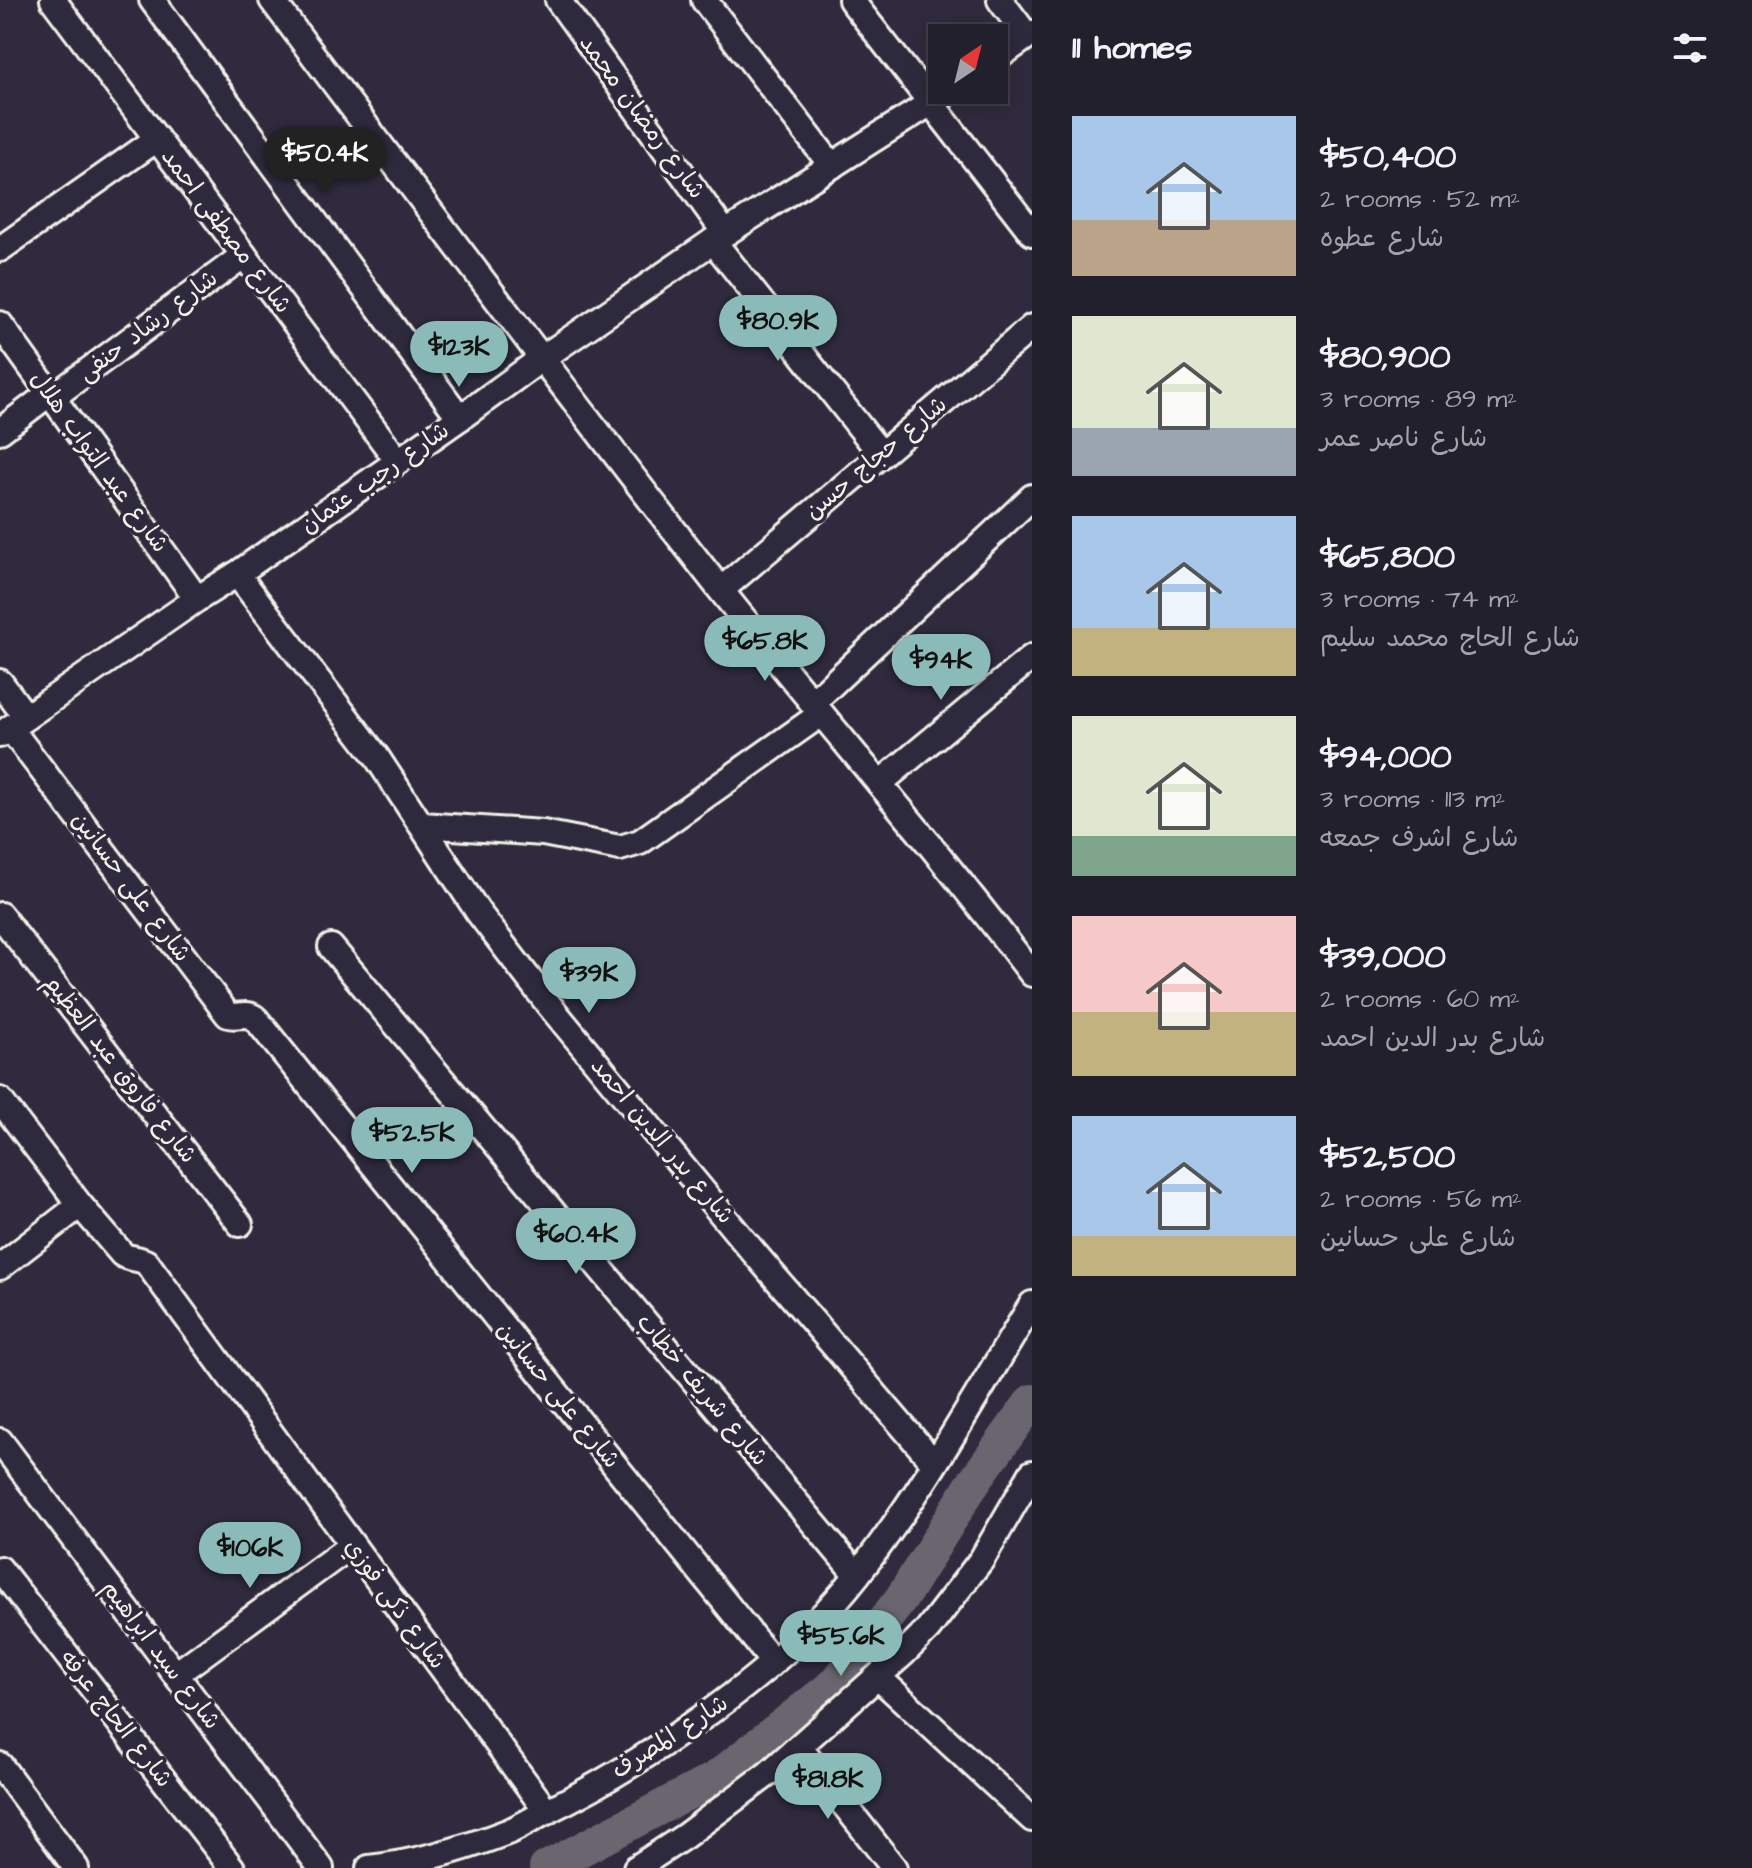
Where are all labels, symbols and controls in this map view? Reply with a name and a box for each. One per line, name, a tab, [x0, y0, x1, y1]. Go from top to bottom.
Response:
north arrow	[928, 24, 1008, 104]
map controls	[928, 24, 1008, 104]
text: 11 homes	[1072, 24, 1192, 72]
icon: filters	[1668, 26, 1712, 70]
street label: شارع رمضان محمد	[571, 28, 713, 206]
pin: $50.4K	[260, 127, 390, 195]
text: $50,400	[1320, 133, 1457, 181]
text: $50.4K	[282, 135, 368, 171]
street label: شارع مصطفى احمد	[152, 141, 300, 321]
icon: home	[1136, 148, 1232, 244]
text: 2 rooms · 52 m²	[1320, 181, 1520, 217]
text: شارع عطوه	[1320, 220, 1444, 256]
street label: شارع رشاد حنفى	[71, 262, 225, 390]
pin: $80.9K	[713, 295, 843, 363]
text: $80.9K	[737, 303, 819, 339]
pin: $123K	[403, 321, 515, 389]
text: $123K	[428, 329, 490, 365]
text: $80,900	[1320, 333, 1451, 381]
icon: home	[1136, 348, 1232, 444]
street label: شارع عبد التواب هلال	[21, 364, 177, 560]
text: 3 rooms · 89 m²	[1320, 381, 1517, 417]
street label: شارع حجاج حسن	[797, 388, 955, 528]
street label: شارع رجب عثمان	[294, 414, 456, 542]
text: شارع ناصر عمر	[1320, 420, 1487, 456]
text: $65,800	[1320, 533, 1455, 581]
icon: home	[1136, 548, 1232, 644]
text: 3 rooms · 74 m²	[1320, 581, 1519, 617]
pin: $65.8K	[700, 615, 830, 683]
text: شارع الحاج محمد سليم	[1320, 620, 1580, 656]
text: $65.8K	[722, 623, 808, 659]
pin: $94K	[894, 634, 988, 702]
text: $94K	[910, 642, 972, 678]
text: $94,000	[1320, 733, 1452, 781]
icon: home	[1136, 748, 1232, 844]
text: 3 rooms · 113 m²	[1320, 781, 1505, 817]
street label: شارع على حسانين	[63, 805, 199, 969]
text: شارع اشرف جمعه	[1320, 820, 1518, 856]
text: $39,000	[1320, 933, 1446, 981]
pin: $39K	[542, 947, 636, 1015]
icon: home	[1136, 948, 1232, 1044]
text: $39K	[560, 955, 618, 991]
street label: شارع فاروق عبد العظيم	[35, 967, 205, 1171]
text: 2 rooms · 60 m²	[1320, 981, 1520, 1017]
text: شارع بدر الدين احمد	[1320, 1020, 1545, 1056]
street label: شارع بدر الدين احمد	[582, 1050, 742, 1232]
pin: $52.5K	[347, 1107, 477, 1175]
text: $52.5K	[369, 1115, 455, 1151]
text: $52,500	[1320, 1133, 1455, 1181]
icon: home	[1136, 1148, 1232, 1244]
text: 2 rooms · 56 m²	[1320, 1181, 1522, 1217]
pin: $60.4K	[511, 1208, 641, 1276]
text: $60.4K	[534, 1216, 618, 1252]
text: شارع على حسانين	[1320, 1220, 1516, 1256]
street label: شارع شريف خطاب	[628, 1306, 776, 1474]
street label: شارع على حسانين	[488, 1314, 628, 1476]
pin: $106K	[194, 1522, 306, 1590]
text: $106K	[217, 1530, 283, 1566]
street label: شارع ذكى فوزي	[336, 1532, 454, 1676]
street label: شارع سيد ابراهيم	[93, 1573, 229, 1737]
pin: $55.6K	[776, 1610, 906, 1678]
text: $55.6K	[798, 1618, 885, 1654]
street label: شارع الحاج عرفه	[51, 1643, 181, 1795]
street label: شارع المصرف	[605, 1687, 735, 1787]
pin: $81.8K	[763, 1753, 893, 1821]
text: $81.8K	[793, 1761, 863, 1797]

